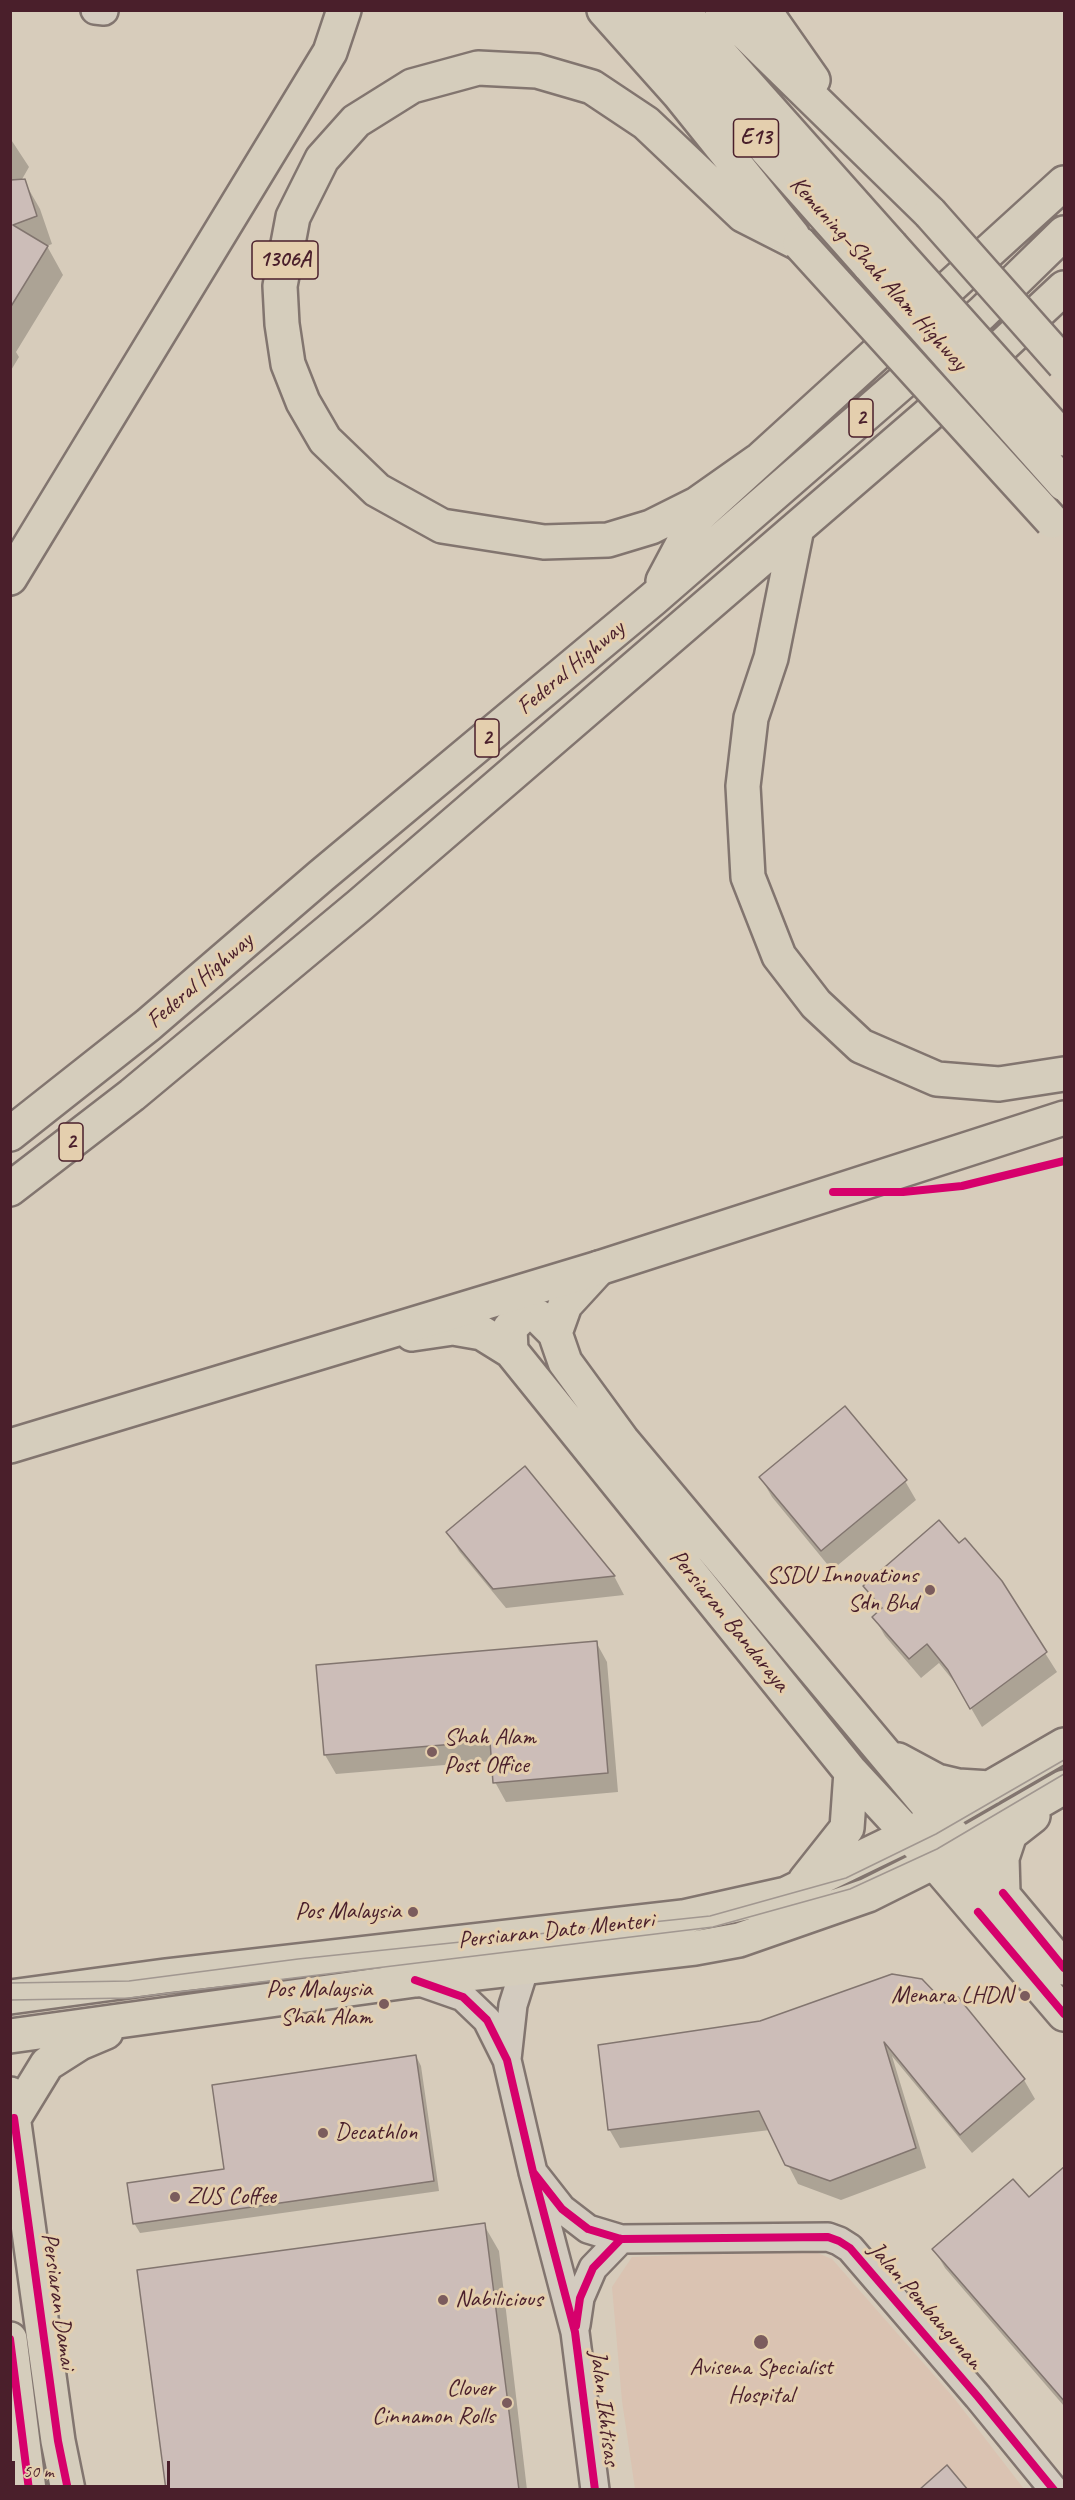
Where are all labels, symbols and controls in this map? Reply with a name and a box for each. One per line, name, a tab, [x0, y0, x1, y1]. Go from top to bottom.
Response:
road number: E13	[734, 119, 778, 157]
street label: Kemuning–Shah Alam Highway	[783, 171, 973, 377]
road number: 1306A	[252, 241, 318, 279]
road number: 2	[849, 399, 873, 437]
street label: Federal Highway	[511, 615, 631, 721]
road number: 2	[475, 719, 499, 757]
street label: Federal Highway	[141, 927, 259, 1035]
road number: 2	[59, 1123, 83, 1161]
street label: Persiaran Bandaraya	[663, 1544, 795, 1698]
place label: SSDU Innovations Sdn Bhd	[767, 1562, 918, 1618]
marker: SSDU Innovations Sdn Bhd	[923, 1583, 937, 1597]
place label: Shah Alam Post Office	[444, 1724, 536, 1780]
marker: Shah Alam Post Office	[425, 1745, 439, 1759]
place label: Pos Malaysia	[295, 1898, 401, 1926]
marker: Pos Malaysia	[406, 1905, 420, 1919]
street label: Persiaran Dato Menteri	[457, 1906, 655, 1956]
place label: Pos Malaysia Shah Alam	[266, 1976, 372, 2032]
place label: Menara LHDN	[891, 1982, 1013, 2010]
marker: Menara LHDN	[1018, 1989, 1032, 2003]
marker: Pos Malaysia Shah Alam	[377, 1997, 391, 2011]
place label: Decathlon	[335, 2119, 417, 2147]
marker: Decathlon	[316, 2126, 330, 2140]
place label: ZUS Coffee	[187, 2183, 276, 2211]
marker: ZUS Coffee	[168, 2190, 182, 2204]
street label: Persiaran Damai	[34, 2231, 82, 2371]
street label: Jalan Pembangunan	[862, 2236, 988, 2376]
place label: Nabilicious	[455, 2286, 542, 2314]
marker: Nabilicious	[436, 2293, 450, 2307]
marker: Avisena Specialist Hospital	[752, 2333, 770, 2351]
street label: Jalan Ikhtisas	[583, 2349, 625, 2467]
place label: Avisena Specialist Hospital	[690, 2354, 832, 2410]
place label: Clover Cinnamon Rolls	[372, 2375, 495, 2431]
marker: Clover Cinnamon Rolls	[500, 2396, 514, 2410]
scale bar	[15, 2449, 172, 2487]
text: 50 m	[23, 2460, 54, 2482]

